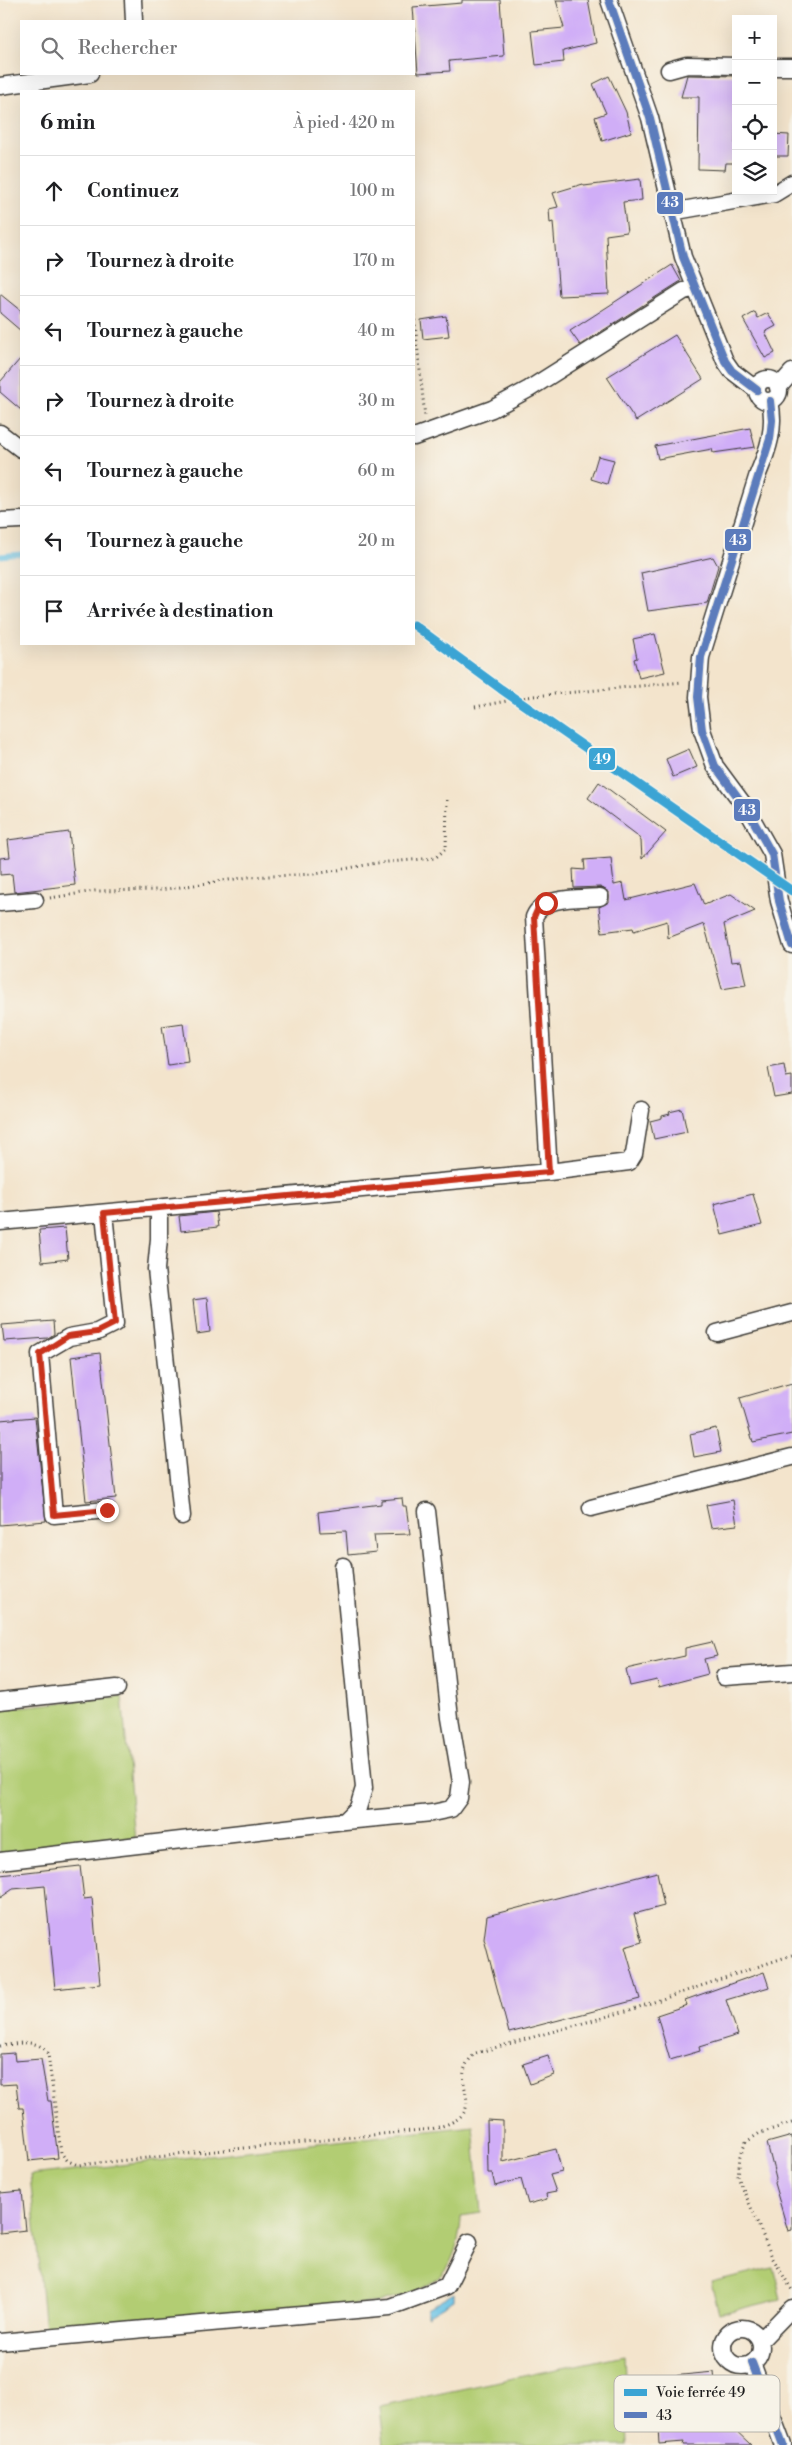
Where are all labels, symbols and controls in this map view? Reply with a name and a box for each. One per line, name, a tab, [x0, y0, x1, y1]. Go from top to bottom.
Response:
map controls	[732, 15, 777, 195]
button: +	[732, 15, 777, 60]
search box	[20, 20, 415, 75]
icon: search	[38, 34, 66, 62]
text: Rechercher	[78, 36, 177, 60]
button: −	[732, 60, 777, 105]
button: locate	[732, 105, 777, 150]
text: 6 min	[40, 110, 95, 136]
text: À pied · 420 m	[293, 113, 395, 133]
button: layers	[732, 150, 777, 195]
icon: ahead	[40, 177, 68, 205]
text: Continuez	[87, 179, 179, 203]
text: 100 m	[350, 181, 395, 201]
line badge: 43	[656, 191, 684, 215]
text: 43	[661, 194, 679, 212]
icon: right	[40, 247, 68, 275]
text: Tournez à droite	[87, 249, 234, 273]
text: 170 m	[353, 251, 395, 271]
icon: left	[40, 317, 68, 345]
text: Tournez à gauche	[87, 319, 243, 343]
text: 40 m	[358, 321, 395, 341]
icon: right	[40, 387, 68, 415]
text: Tournez à droite	[87, 389, 234, 413]
text: 30 m	[358, 391, 395, 411]
icon: left	[40, 457, 68, 485]
text: Tournez à gauche	[87, 459, 243, 483]
text: 60 m	[357, 461, 395, 481]
icon: left	[40, 527, 68, 555]
line badge: 43	[724, 528, 752, 552]
text: Tournez à gauche	[87, 529, 243, 553]
text: 20 m	[358, 531, 395, 551]
text: 43	[729, 532, 747, 550]
icon: arrive	[40, 597, 68, 625]
text: Arrivée à destination	[87, 599, 273, 623]
line badge: 49	[588, 747, 616, 771]
text: 49	[593, 751, 611, 769]
line badge: 43	[733, 798, 761, 822]
text: 43	[738, 802, 756, 820]
route start	[535, 892, 558, 915]
route end	[96, 1499, 119, 1522]
legend	[614, 2375, 780, 2432]
text: Voie ferrée 49	[655, 2384, 745, 2402]
text: 43	[656, 2407, 672, 2425]

